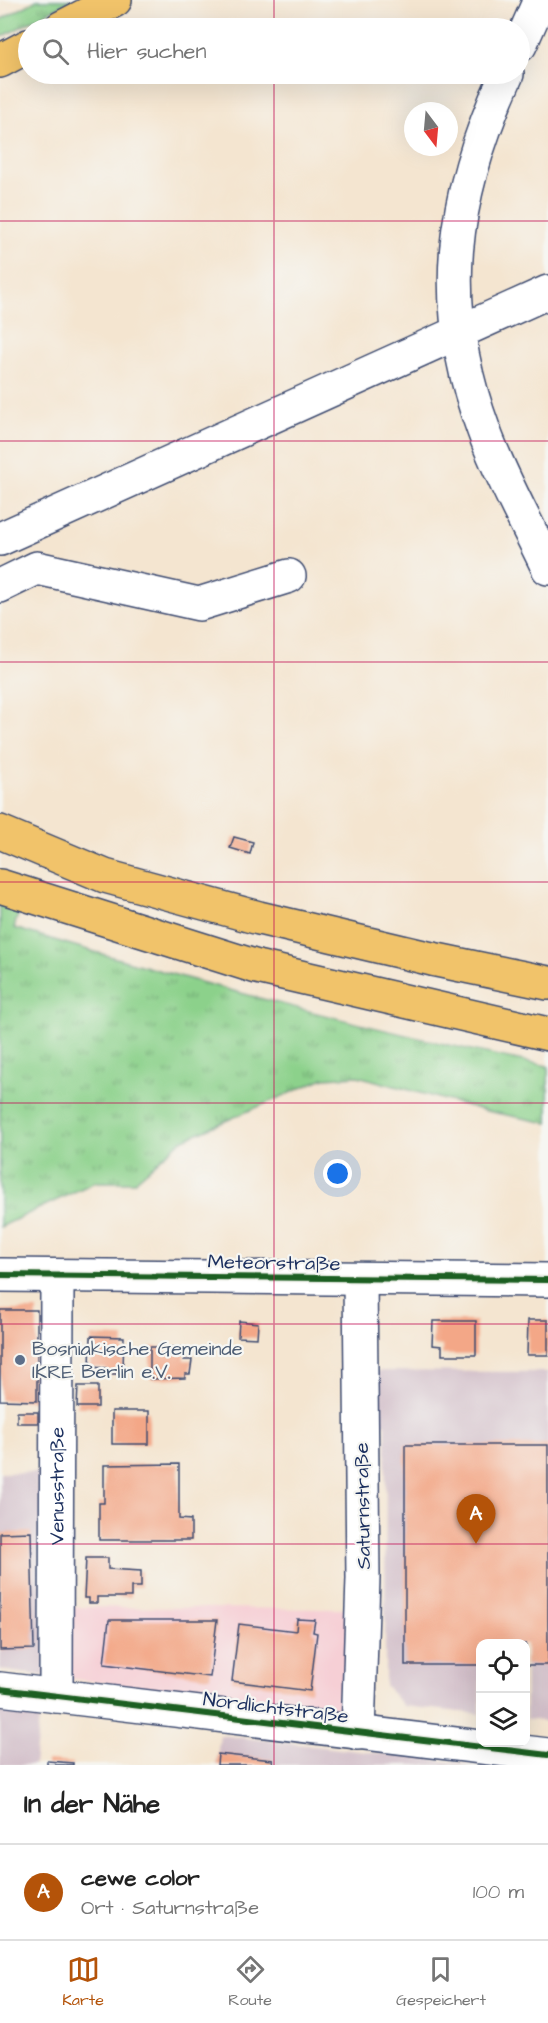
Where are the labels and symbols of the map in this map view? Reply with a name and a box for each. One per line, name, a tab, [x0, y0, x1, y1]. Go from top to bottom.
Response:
north arrow	[404, 102, 458, 156]
your location	[323, 1159, 352, 1188]
street label: Meteorstraße	[207, 1248, 341, 1278]
place label: Bosniakische Gemeinde IKRE Berlin e.V.	[32, 1335, 243, 1386]
marker: Bosniakische Gemeinde IKRE Berlin e.V.	[13, 1353, 27, 1367]
street label: Venusstraße	[43, 1427, 72, 1545]
street label: Saturnstraße	[348, 1442, 378, 1570]
pin: A	[456, 1494, 496, 1544]
street label: Nordlichtstraße	[202, 1685, 350, 1731]

